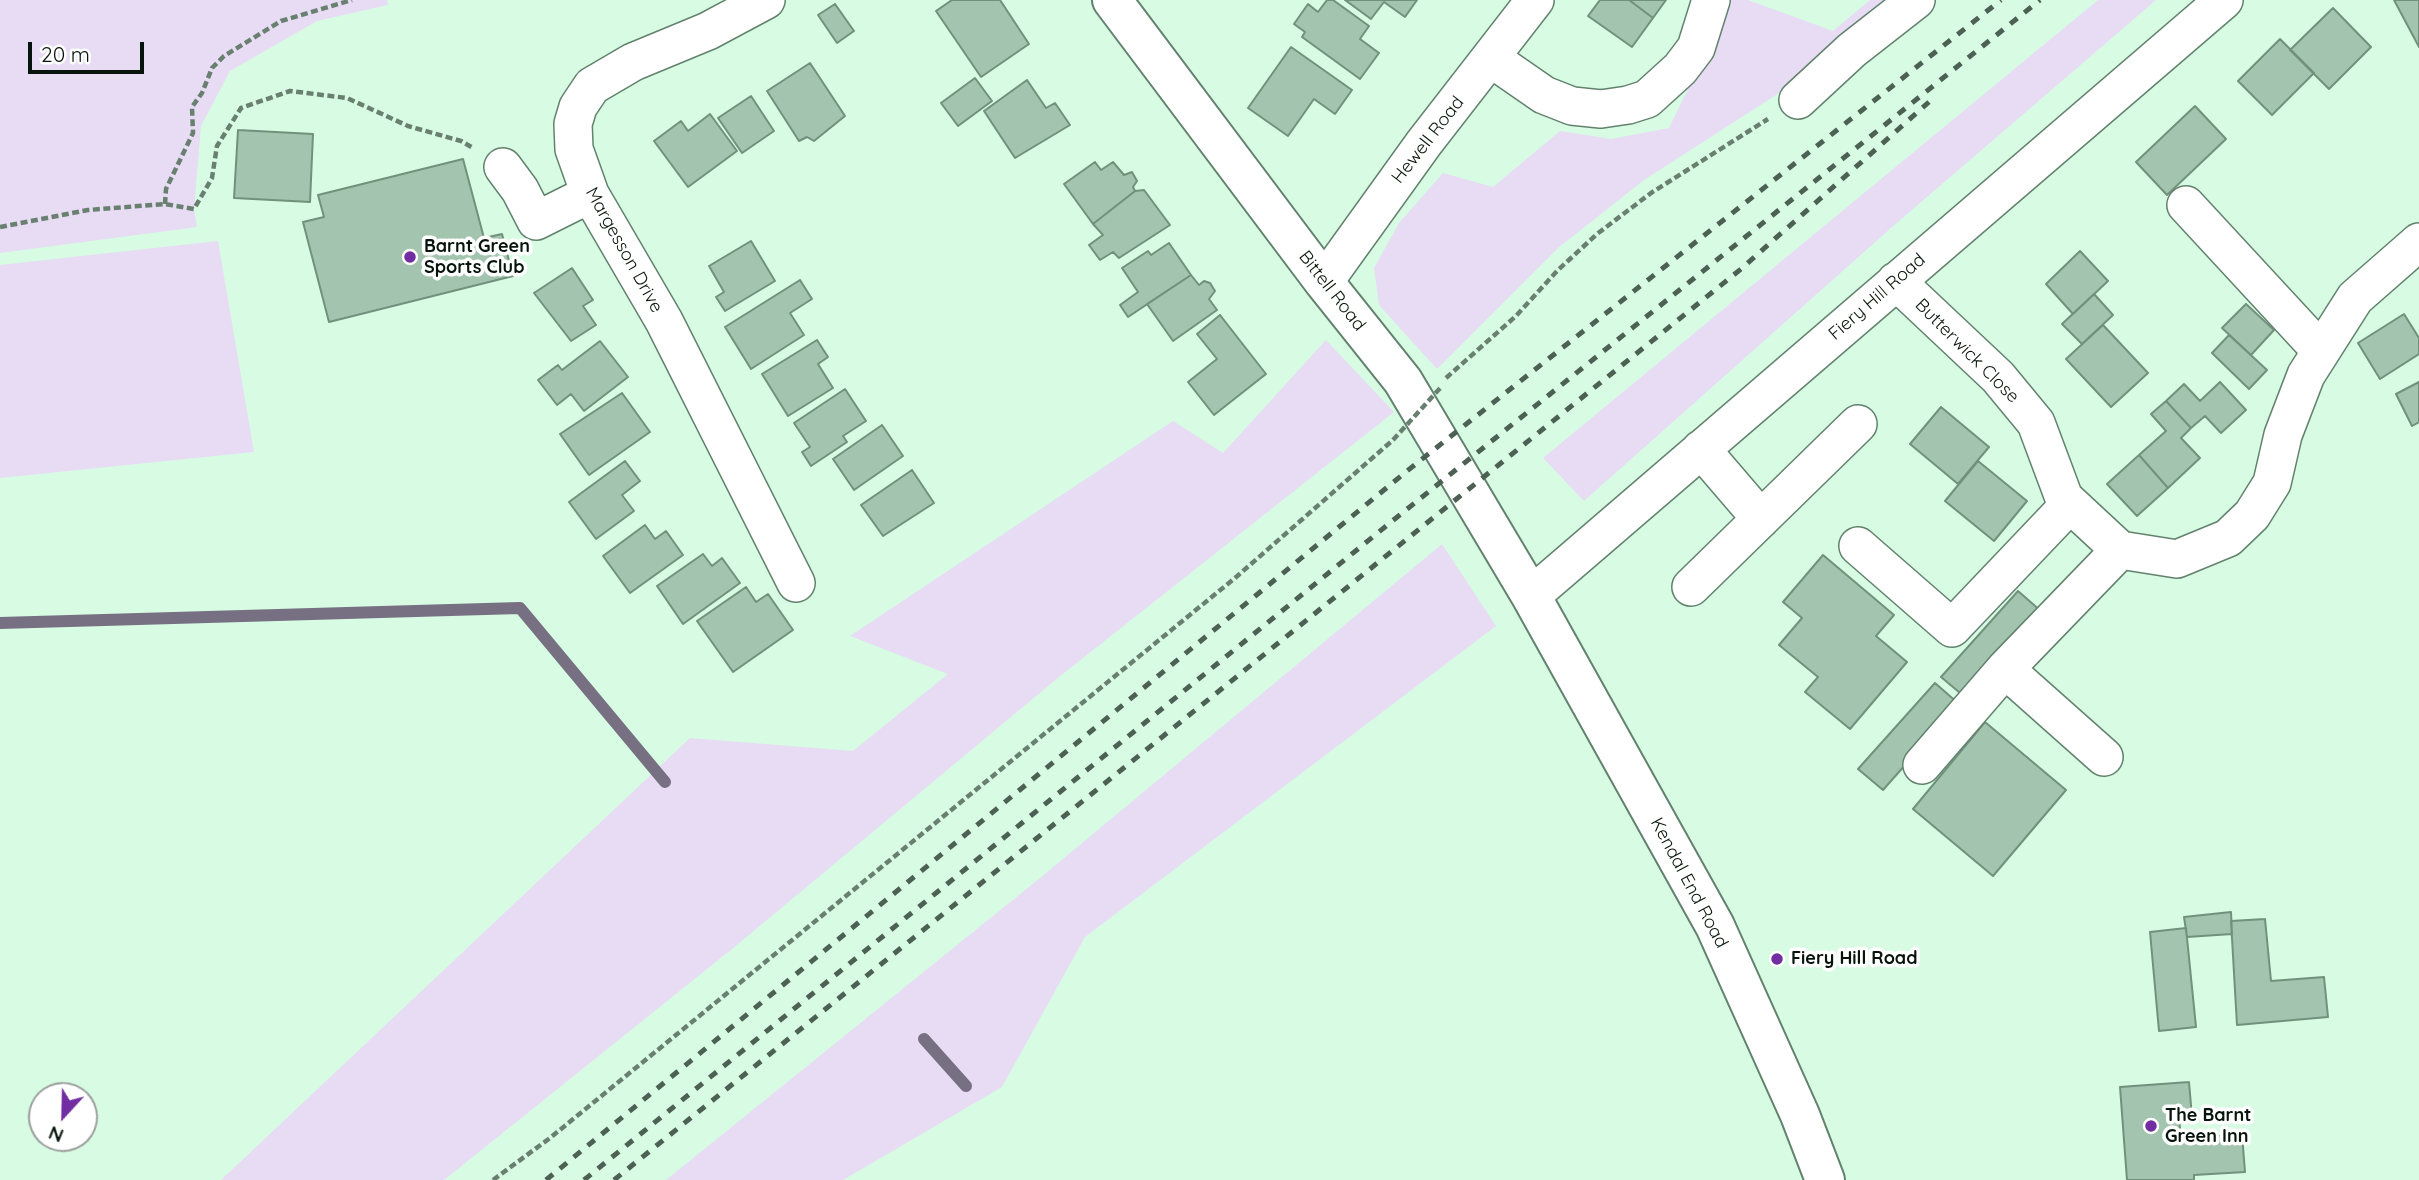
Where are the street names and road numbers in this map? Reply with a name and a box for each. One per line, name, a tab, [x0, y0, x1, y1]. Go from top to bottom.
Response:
street label: Hewell Road	[1387, 92, 1469, 188]
street label: Margesson Drive	[581, 184, 667, 316]
street label: Bittell Road	[1294, 247, 1370, 335]
street label: Fiery Hill Road	[1824, 249, 1930, 345]
street label: Butterwick Close	[1910, 294, 2024, 408]
street label: Kendal End Road	[1646, 814, 1732, 952]

